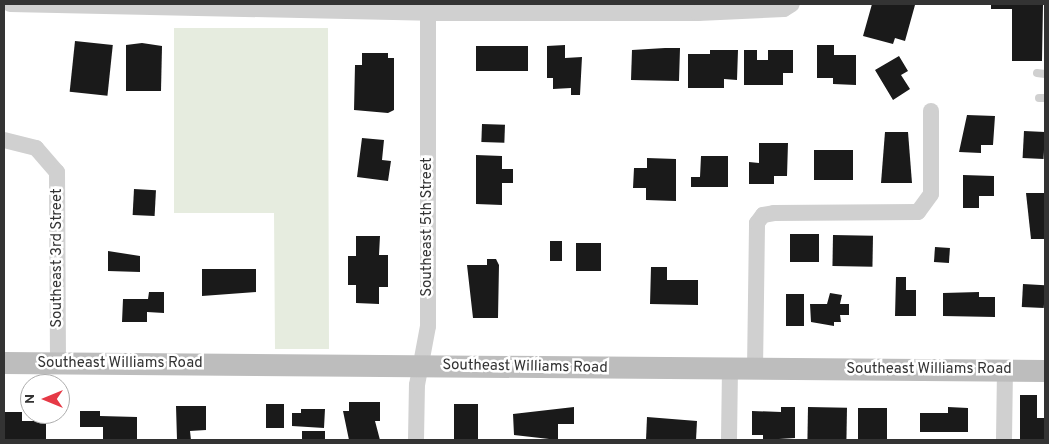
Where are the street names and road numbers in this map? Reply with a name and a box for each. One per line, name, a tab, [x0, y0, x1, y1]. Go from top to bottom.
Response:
street label: Southeast 5th Street	[419, 157, 437, 297]
street label: Southeast 3rd Street	[49, 188, 67, 328]
street label: Southeast Williams Road	[37, 355, 203, 373]
street label: Southeast Williams Road	[442, 357, 608, 377]
street label: Southeast Williams Road	[846, 361, 1012, 379]

